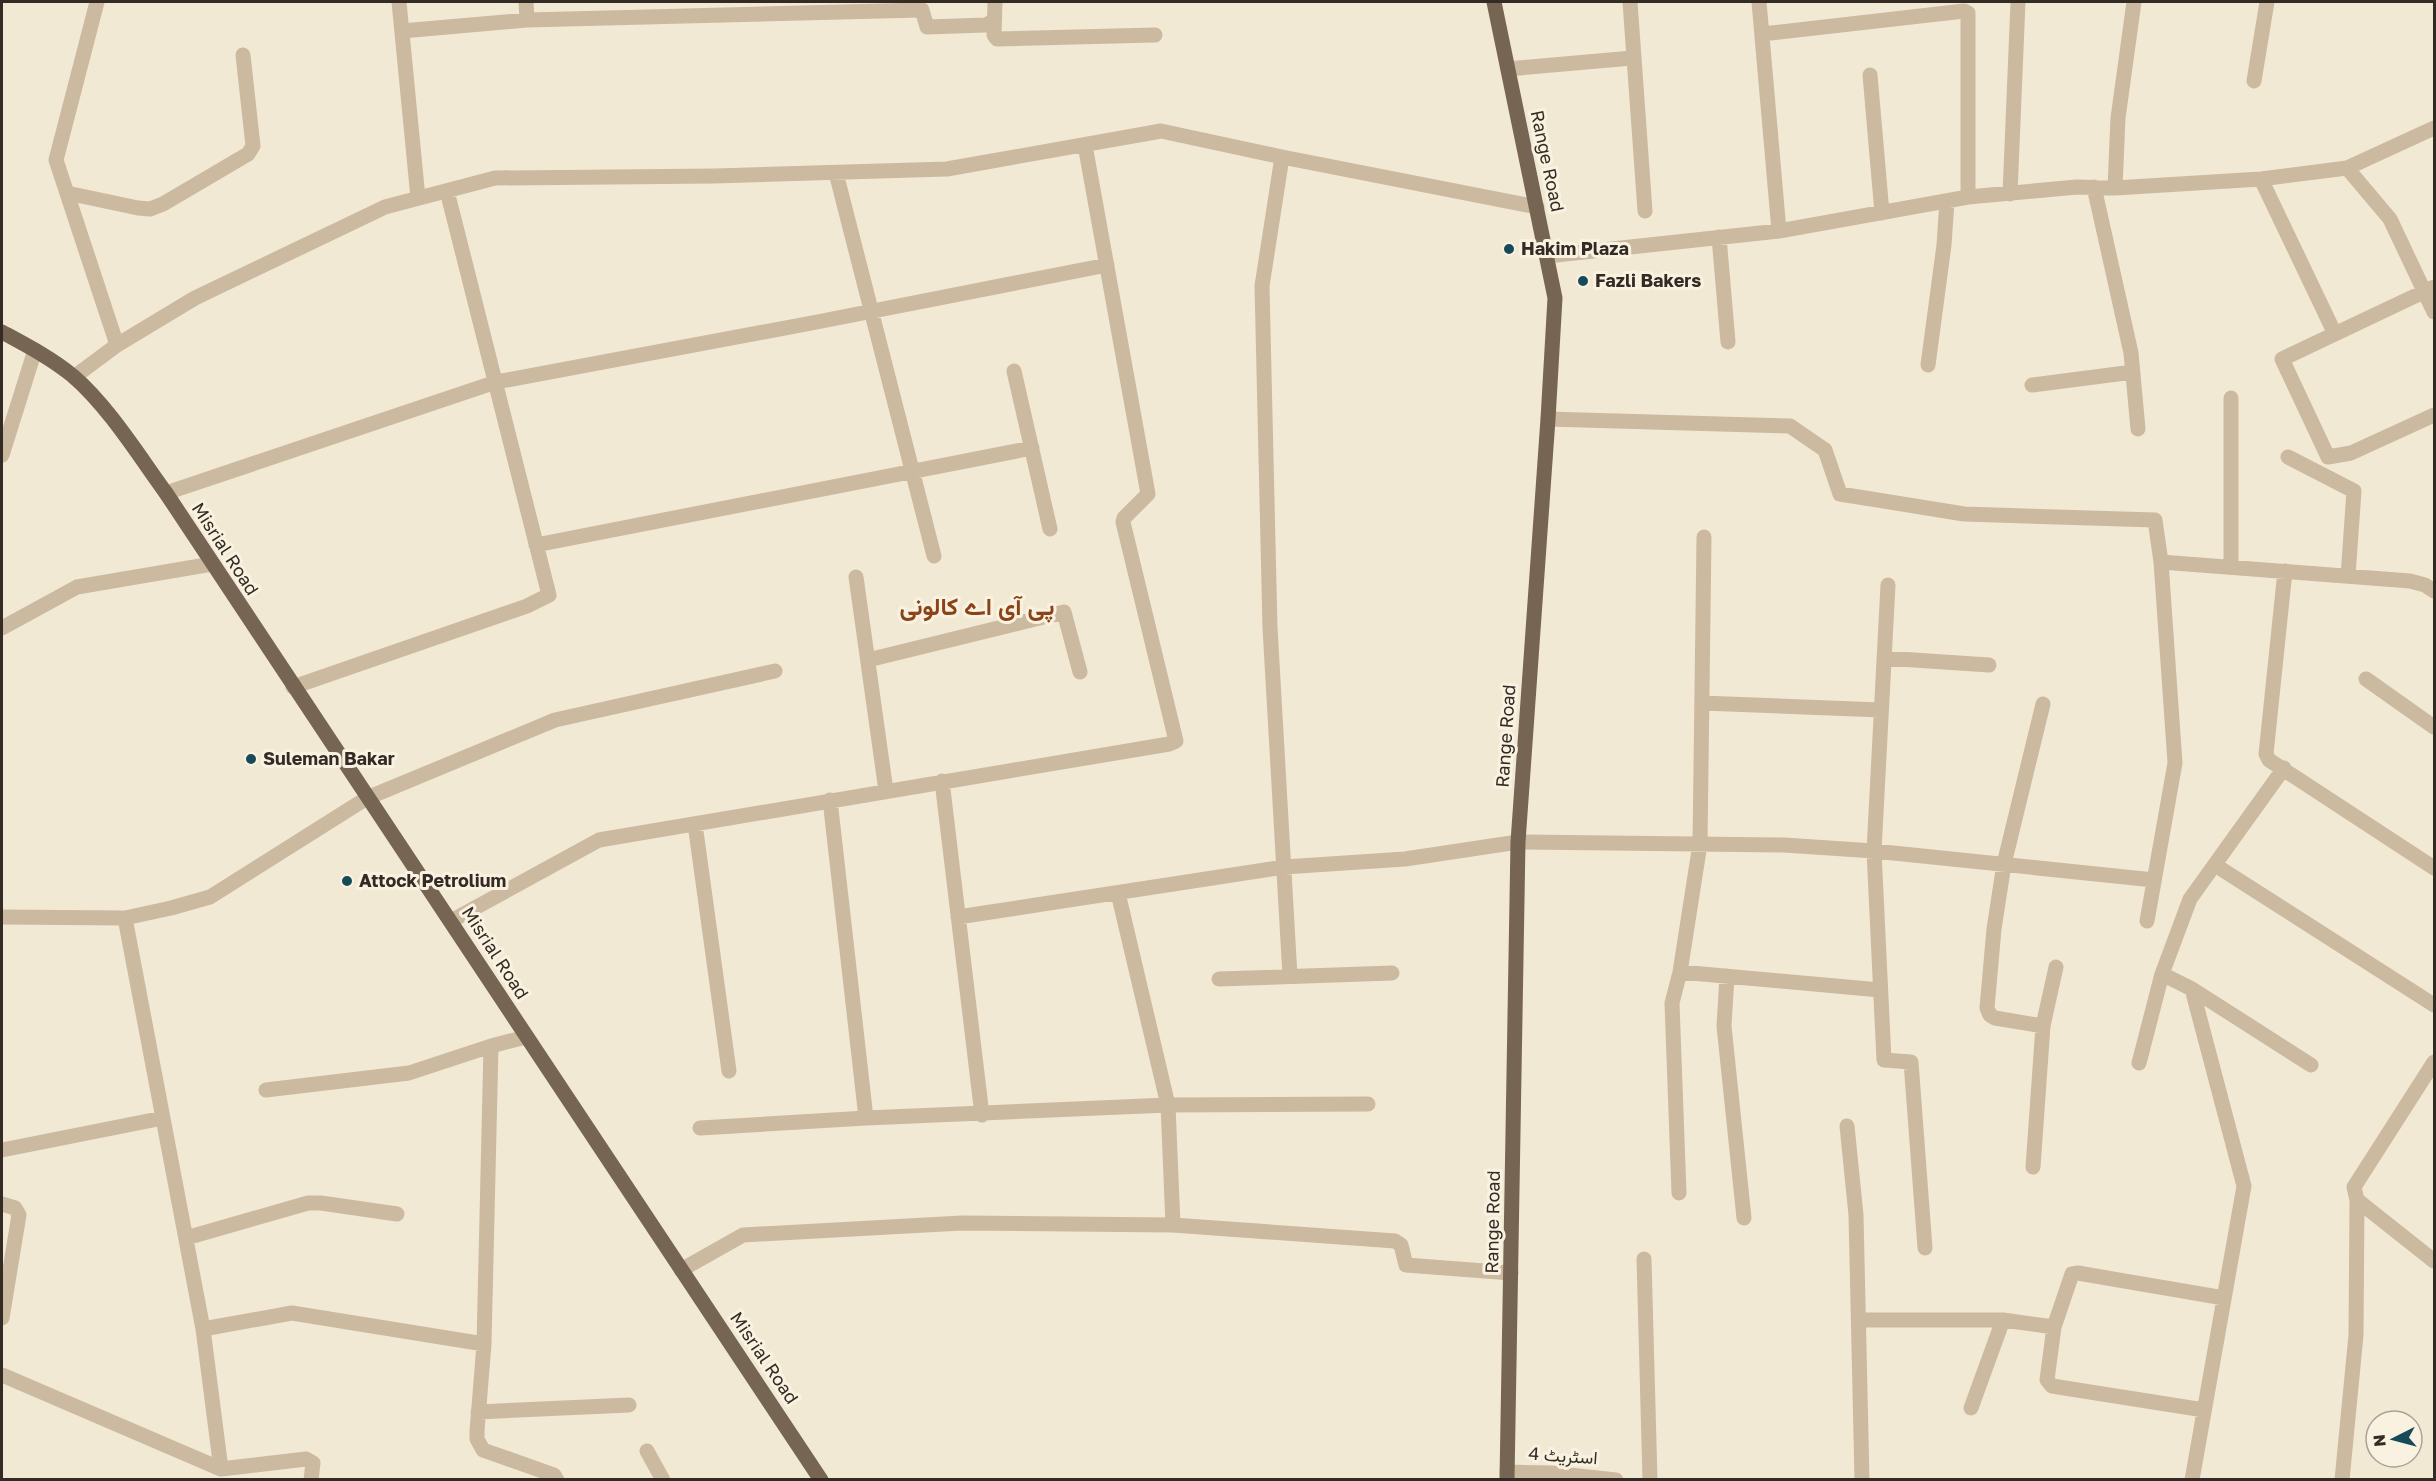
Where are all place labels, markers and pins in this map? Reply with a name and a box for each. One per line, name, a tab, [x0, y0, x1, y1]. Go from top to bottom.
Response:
place label: Hakim Plaza	[1521, 237, 1629, 259]
marker: Hakim Plaza	[1502, 242, 1516, 256]
place label: Fazli Bakers	[1595, 269, 1701, 291]
marker: Fazli Bakers	[1576, 274, 1590, 288]
place label: Suleman Bakar	[263, 747, 395, 769]
marker: Suleman Bakar	[244, 752, 258, 766]
place label: Attock Petrolium	[359, 869, 506, 891]
marker: Attock Petrolium	[340, 874, 354, 888]

